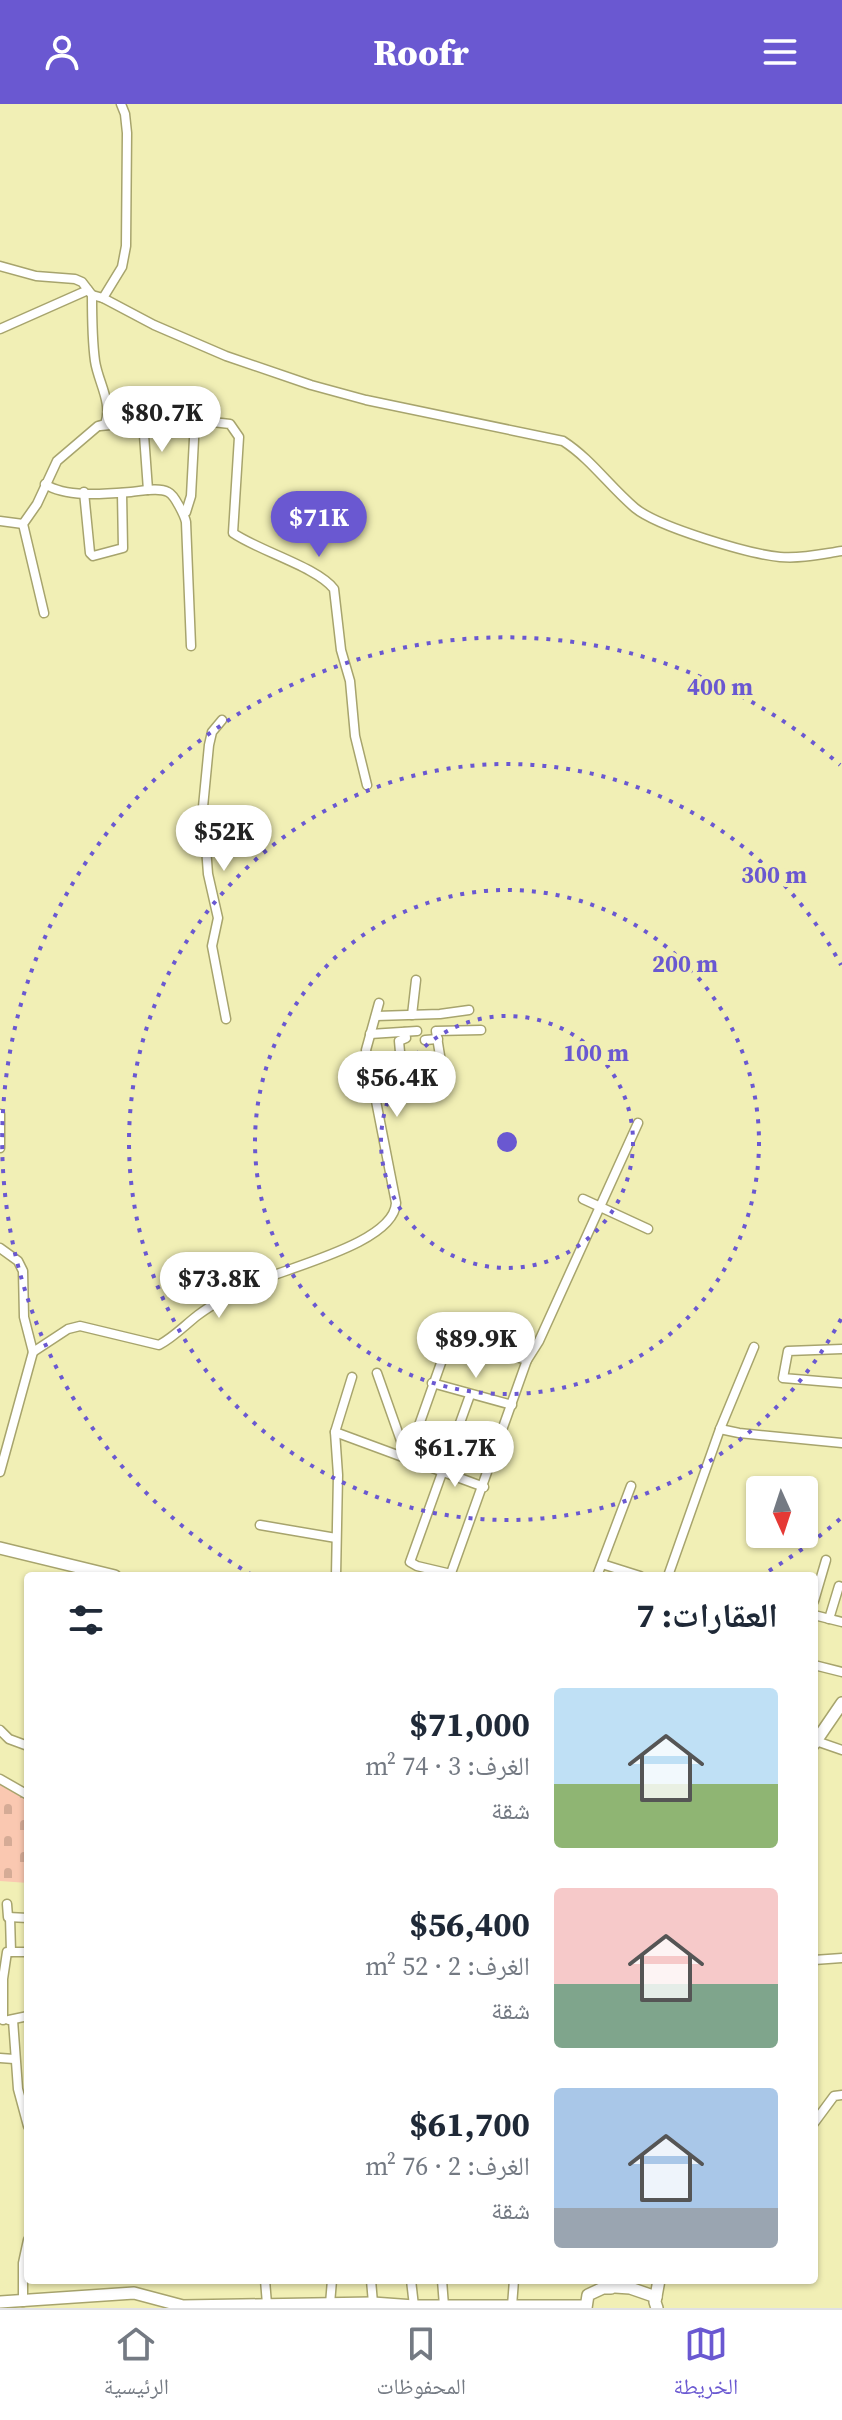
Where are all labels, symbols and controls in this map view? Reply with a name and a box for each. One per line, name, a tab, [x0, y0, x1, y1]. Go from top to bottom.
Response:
text: Roofr	[373, 28, 469, 77]
icon: person	[40, 30, 84, 74]
icon: menu	[758, 30, 802, 74]
pin: $80.7K	[97, 386, 227, 454]
text: $80.7K	[121, 394, 203, 430]
pin: $71K	[272, 491, 366, 559]
text: $71K	[289, 499, 349, 535]
text: 400 m	[687, 670, 753, 703]
pin: $52K	[177, 805, 271, 873]
text: $52K	[194, 813, 254, 849]
text: 300 m	[741, 858, 807, 891]
text: 200 m	[652, 947, 718, 980]
text: 100 m	[563, 1036, 629, 1069]
pin: $56.4K	[332, 1051, 462, 1119]
text: $56.4K	[356, 1059, 438, 1095]
centre of rings	[493, 1128, 521, 1156]
pin: $73.8K	[154, 1252, 284, 1320]
text: $73.8K	[178, 1260, 260, 1296]
pin: $89.9K	[411, 1312, 541, 1380]
text: $89.9K	[435, 1320, 517, 1356]
pin: $61.7K	[390, 1421, 520, 1489]
text: $61.7K	[414, 1429, 496, 1465]
north arrow	[746, 1476, 818, 1548]
map controls	[746, 1476, 818, 1548]
text: العقارات: 7	[636, 1592, 778, 1638]
icon: filters	[64, 1598, 108, 1642]
text: $71,000	[409, 1701, 530, 1747]
icon: home	[618, 1720, 714, 1816]
text: الغرف: 3 · 74 m²	[365, 1748, 530, 1784]
text: شقة	[491, 1792, 530, 1828]
text: $56,400	[409, 1901, 530, 1947]
icon: home	[618, 1920, 714, 2016]
text: الغرف: 2 · 52 m²	[365, 1948, 530, 1984]
text: شقة	[491, 1992, 530, 2028]
text: $61,700	[409, 2101, 530, 2147]
icon: home	[618, 2120, 714, 2216]
text: الغرف: 2 · 76 m²	[365, 2148, 530, 2184]
text: شقة	[491, 2192, 530, 2228]
tab: الرئيسية	[104, 2322, 169, 2408]
tab: المحفوظات	[376, 2322, 466, 2408]
tab: الخريطة	[673, 2322, 738, 2408]

